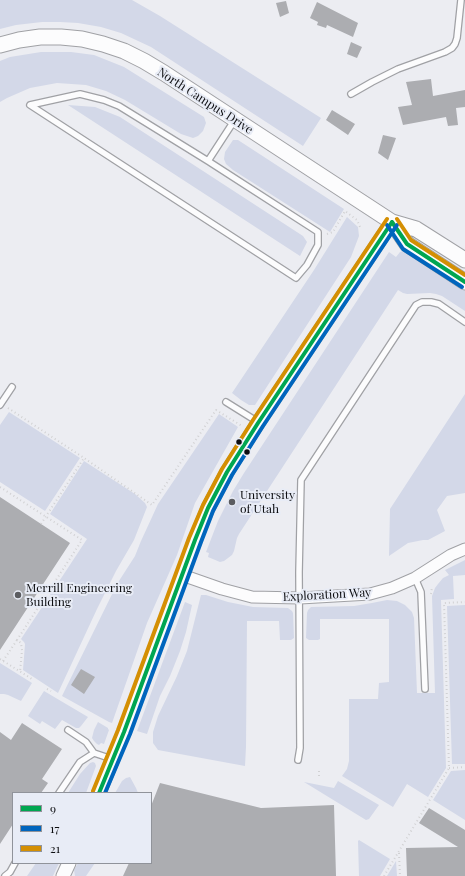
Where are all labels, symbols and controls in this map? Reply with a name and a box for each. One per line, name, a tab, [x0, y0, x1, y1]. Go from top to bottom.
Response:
street label: North Campus Drive	[155, 65, 255, 137]
unlabelled marker	[234, 437, 244, 447]
unlabelled marker	[242, 447, 252, 457]
place label: University of Utah	[240, 488, 295, 516]
marker: University of Utah	[227, 497, 237, 507]
place label: Merrill Engineering Building	[26, 581, 132, 609]
street label: Exploration Way	[282, 585, 372, 605]
marker: Merrill Engineering Building	[13, 590, 23, 600]
legend	[12, 792, 152, 864]
text: 9	[50, 800, 56, 816]
text: 17	[50, 820, 59, 836]
text: 21	[50, 840, 60, 856]

